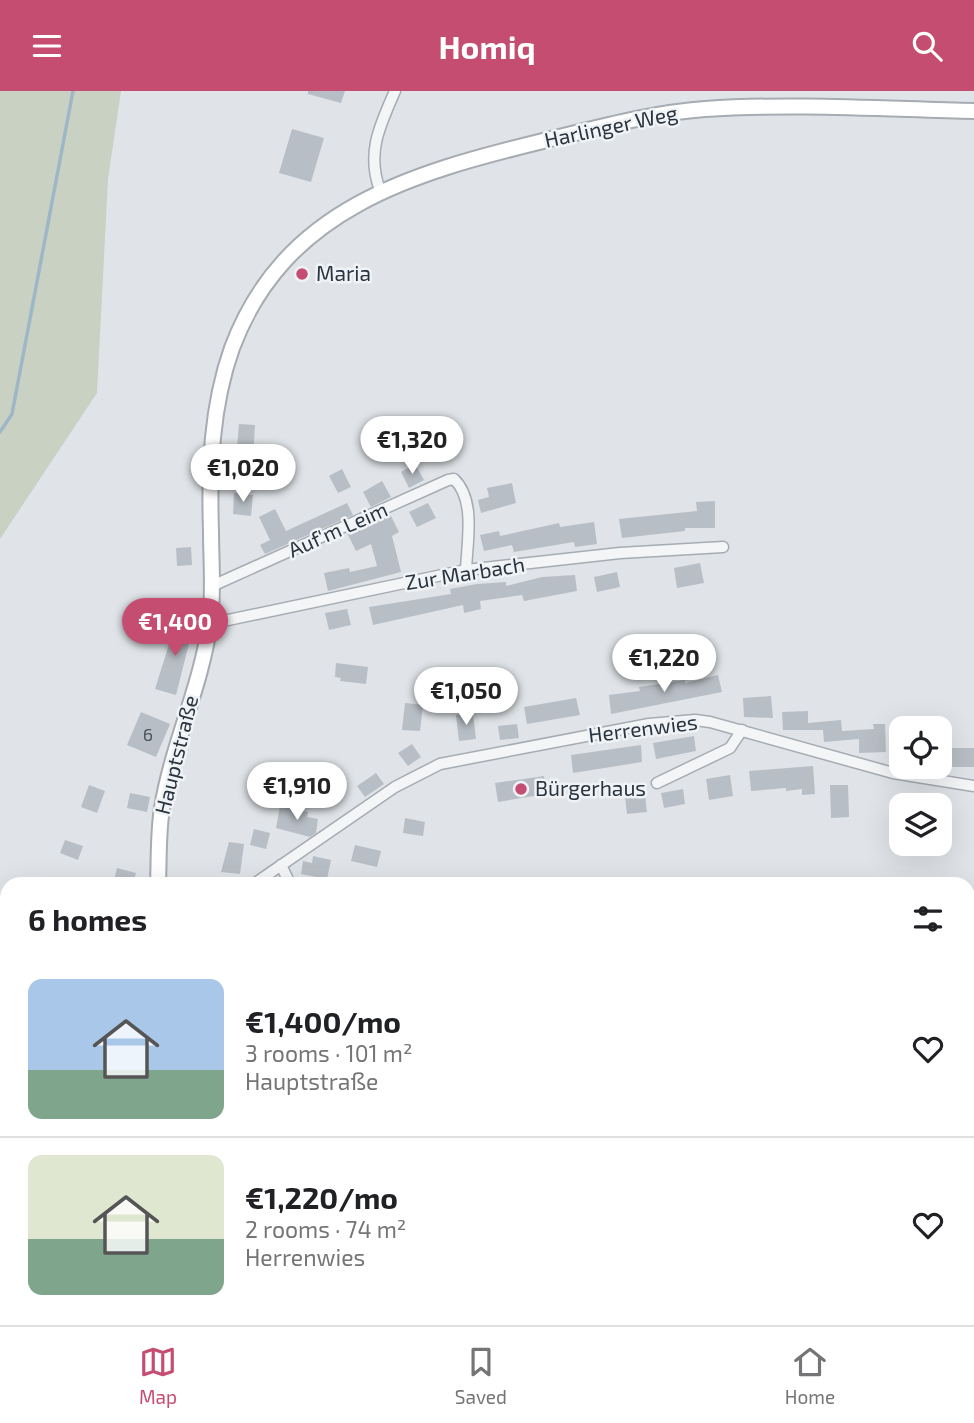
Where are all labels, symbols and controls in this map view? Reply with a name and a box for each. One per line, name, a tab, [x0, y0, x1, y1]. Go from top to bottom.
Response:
icon: menu	[28, 27, 66, 65]
text: Homiq	[438, 27, 536, 65]
icon: search	[908, 27, 946, 65]
street label: Harlinger Weg	[542, 99, 680, 152]
place label: Maria	[316, 260, 371, 285]
marker: Maria	[294, 266, 310, 282]
pin: €1,320	[355, 417, 469, 476]
text: €1,320	[376, 425, 448, 453]
pin: €1,020	[186, 445, 300, 504]
text: €1,020	[207, 453, 279, 481]
street label: Auf'm Leim	[284, 496, 391, 562]
street label: Zur Marbach	[403, 551, 526, 594]
pin: €1,400	[118, 599, 232, 658]
text: €1,400	[138, 607, 212, 635]
pin: €1,220	[607, 635, 721, 694]
text: €1,220	[628, 643, 700, 671]
pin: €1,050	[409, 667, 523, 727]
text: €1,050	[430, 676, 502, 704]
street label: Hauptstraße	[149, 693, 202, 817]
street label: Herrenwies	[587, 708, 699, 747]
map controls	[889, 716, 952, 856]
button: locate	[889, 716, 952, 779]
house number: 6	[143, 723, 153, 745]
pin: €1,910	[240, 763, 354, 822]
text: €1,910	[263, 771, 331, 799]
place label: Bürgerhaus	[535, 775, 646, 800]
marker: Bürgerhaus	[513, 781, 529, 797]
button: layers	[889, 793, 952, 856]
icon: filters	[909, 900, 947, 938]
text: 6 homes	[28, 901, 147, 937]
text: €1,400/mo	[245, 1003, 401, 1039]
icon: home	[84, 1007, 168, 1091]
icon: heart	[909, 1030, 947, 1068]
text: 3 rooms · 101 m²	[245, 1039, 412, 1067]
text: Hauptstraße	[245, 1067, 378, 1095]
text: €1,220/mo	[245, 1179, 398, 1215]
icon: home	[84, 1183, 168, 1267]
icon: heart	[909, 1206, 947, 1244]
text: 2 rooms · 74 m²	[245, 1215, 406, 1243]
text: Herrenwies	[245, 1243, 365, 1271]
tab: Map	[139, 1343, 177, 1408]
tab: Saved	[455, 1343, 507, 1408]
tab: Home	[785, 1343, 835, 1408]

